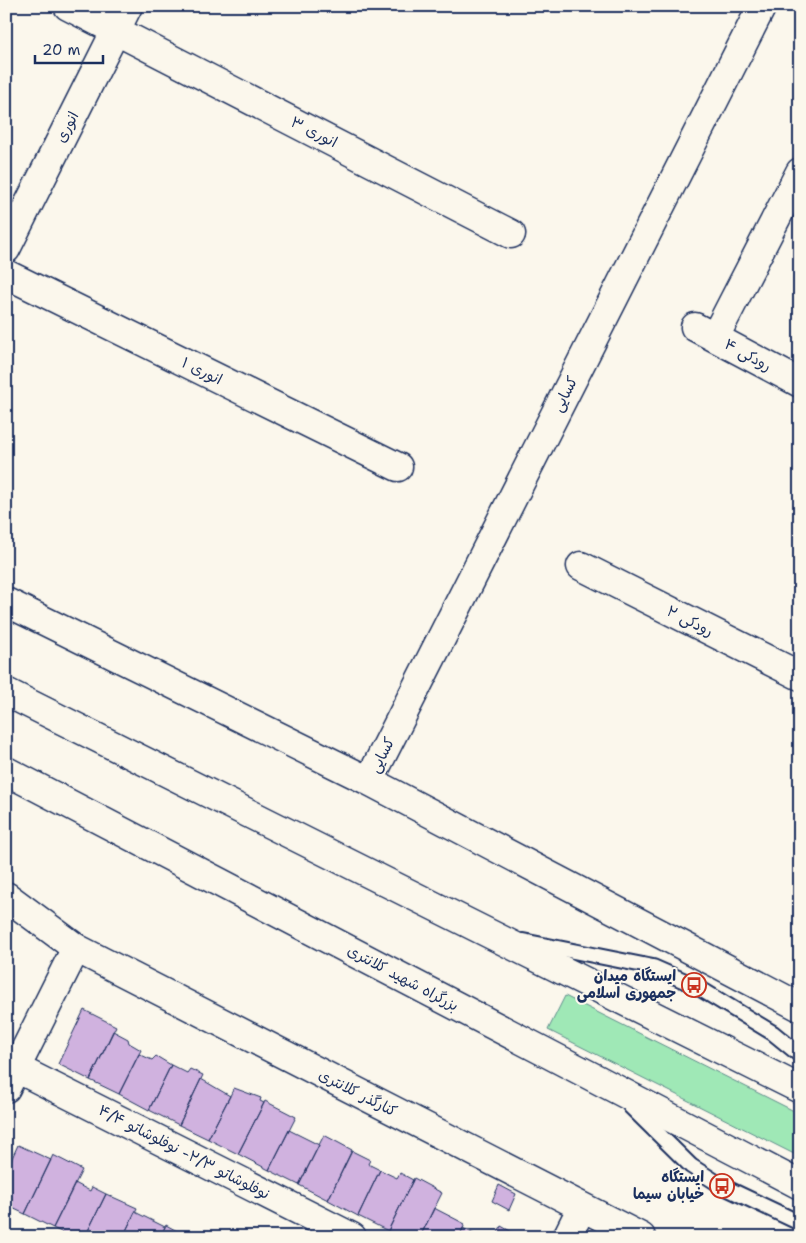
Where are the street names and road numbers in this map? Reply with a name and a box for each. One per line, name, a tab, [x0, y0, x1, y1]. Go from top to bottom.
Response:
street label: انوری	[51, 108, 83, 146]
street label: انوری ۳	[287, 112, 341, 152]
street label: رودکی ۴	[721, 334, 775, 376]
street label: انوری ۱	[178, 353, 226, 389]
street label: کسایی	[548, 373, 582, 415]
street label: رودکی ۲	[663, 601, 717, 641]
street label: کسایی	[365, 734, 399, 776]
street label: بزرگراه شهید کلانتری	[344, 940, 462, 1016]
street label: کنارگذر کلانتری	[315, 1065, 401, 1121]
street label: نوفلوشاتو ۲/۳- نوفلوشاتو ۴/۴	[95, 1100, 273, 1204]

